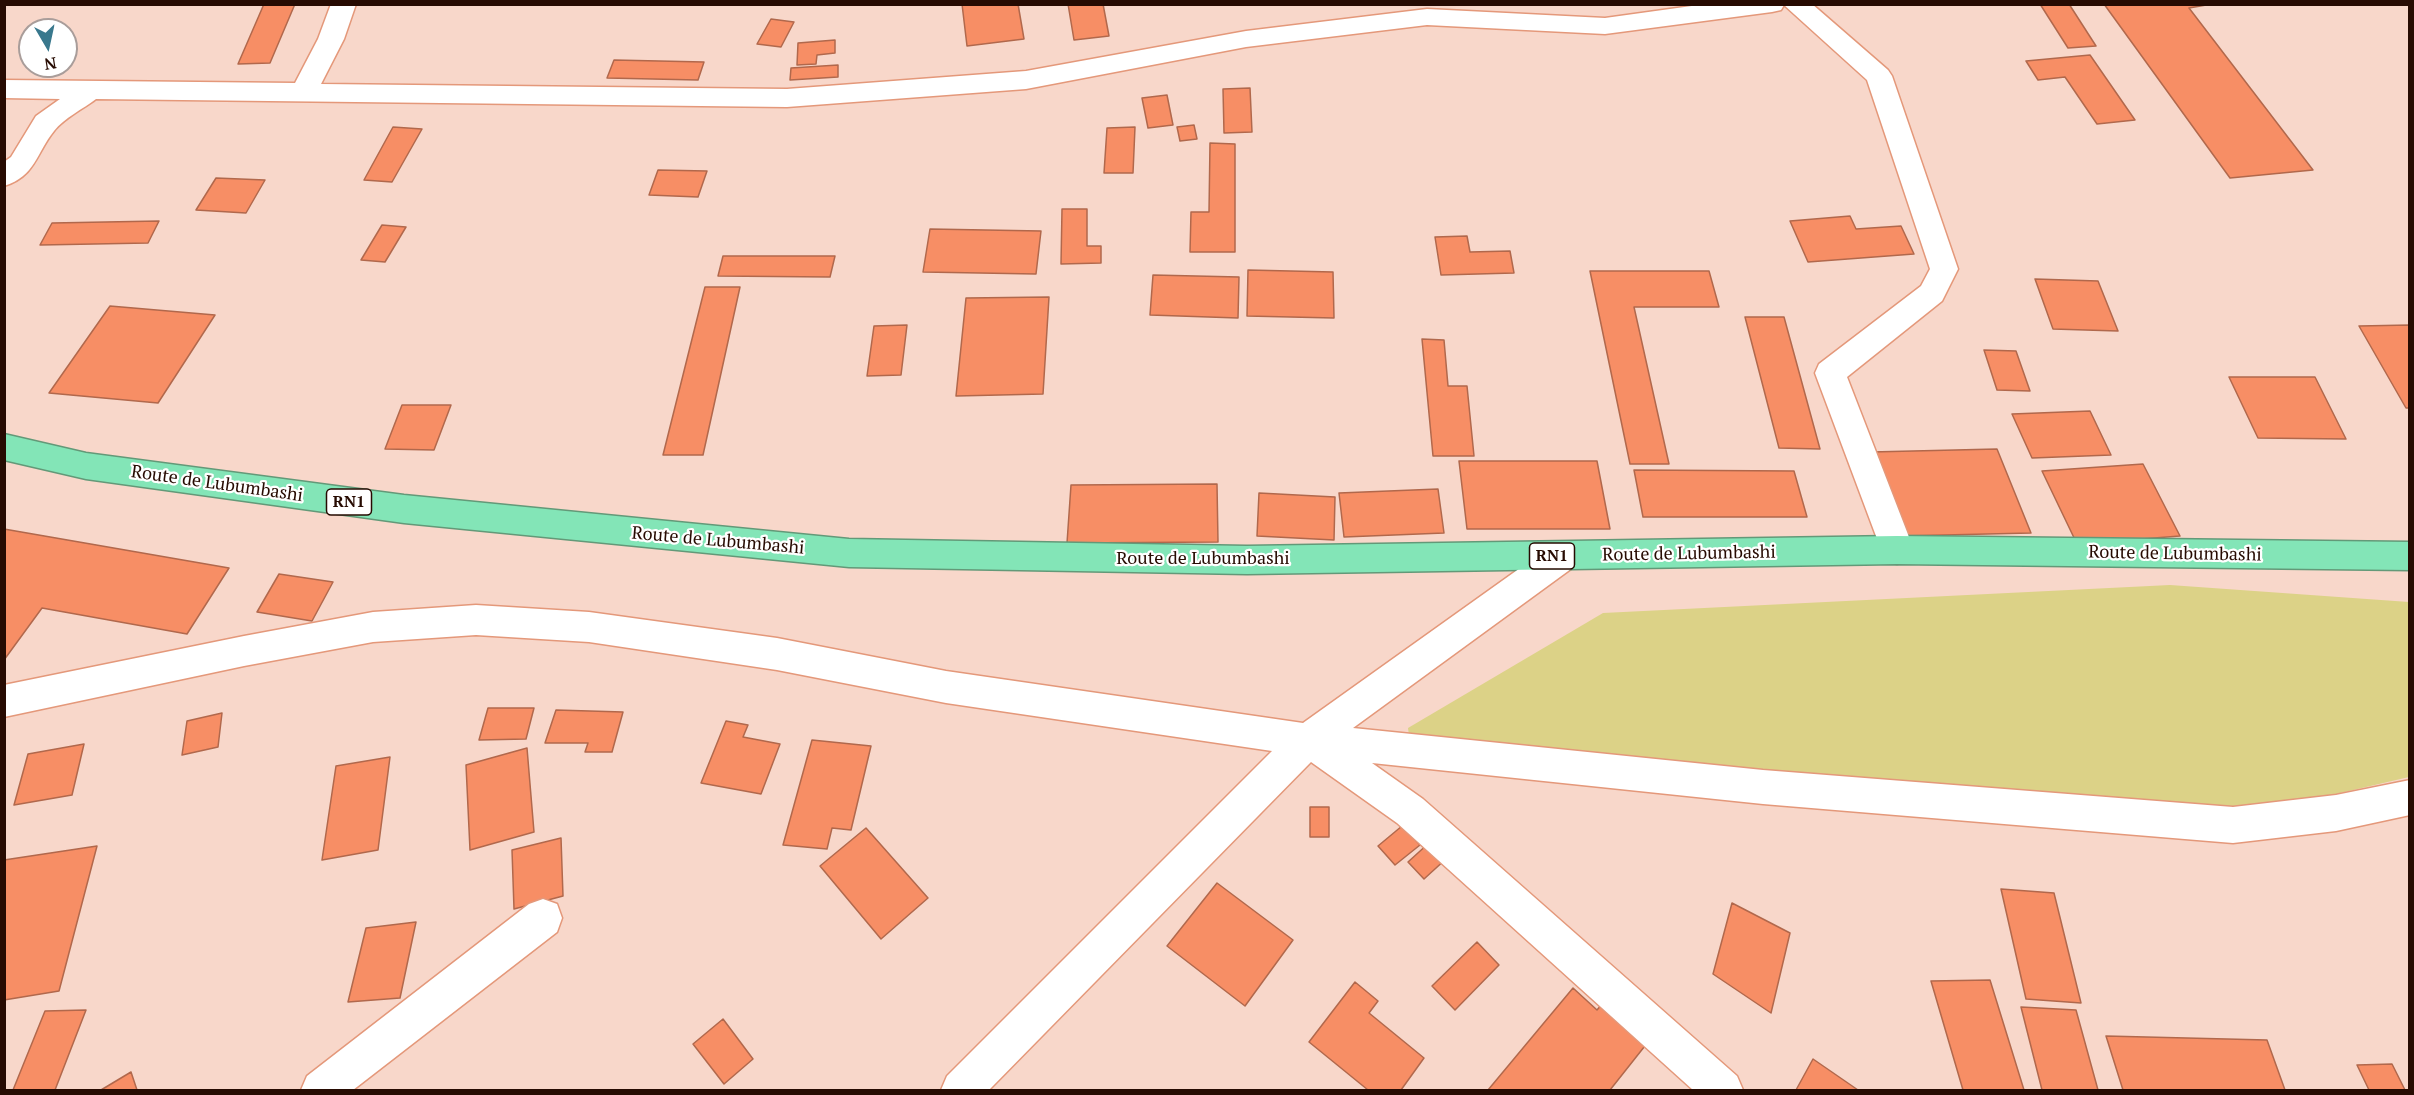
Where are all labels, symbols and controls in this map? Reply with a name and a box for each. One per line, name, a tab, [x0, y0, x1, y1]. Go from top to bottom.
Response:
north arrow	[18, 18, 78, 78]
text: N	[43, 52, 58, 76]
street label: Route de Lubumbashi	[130, 461, 304, 507]
road number: RN1	[326, 489, 372, 515]
street label: Route de Lubumbashi	[631, 523, 805, 559]
street label: Route de Lubumbashi	[1602, 542, 1776, 566]
street label: Route de Lubumbashi	[2088, 542, 2262, 566]
road number: RN1	[1530, 543, 1574, 569]
street label: Route de Lubumbashi	[1116, 548, 1290, 570]

